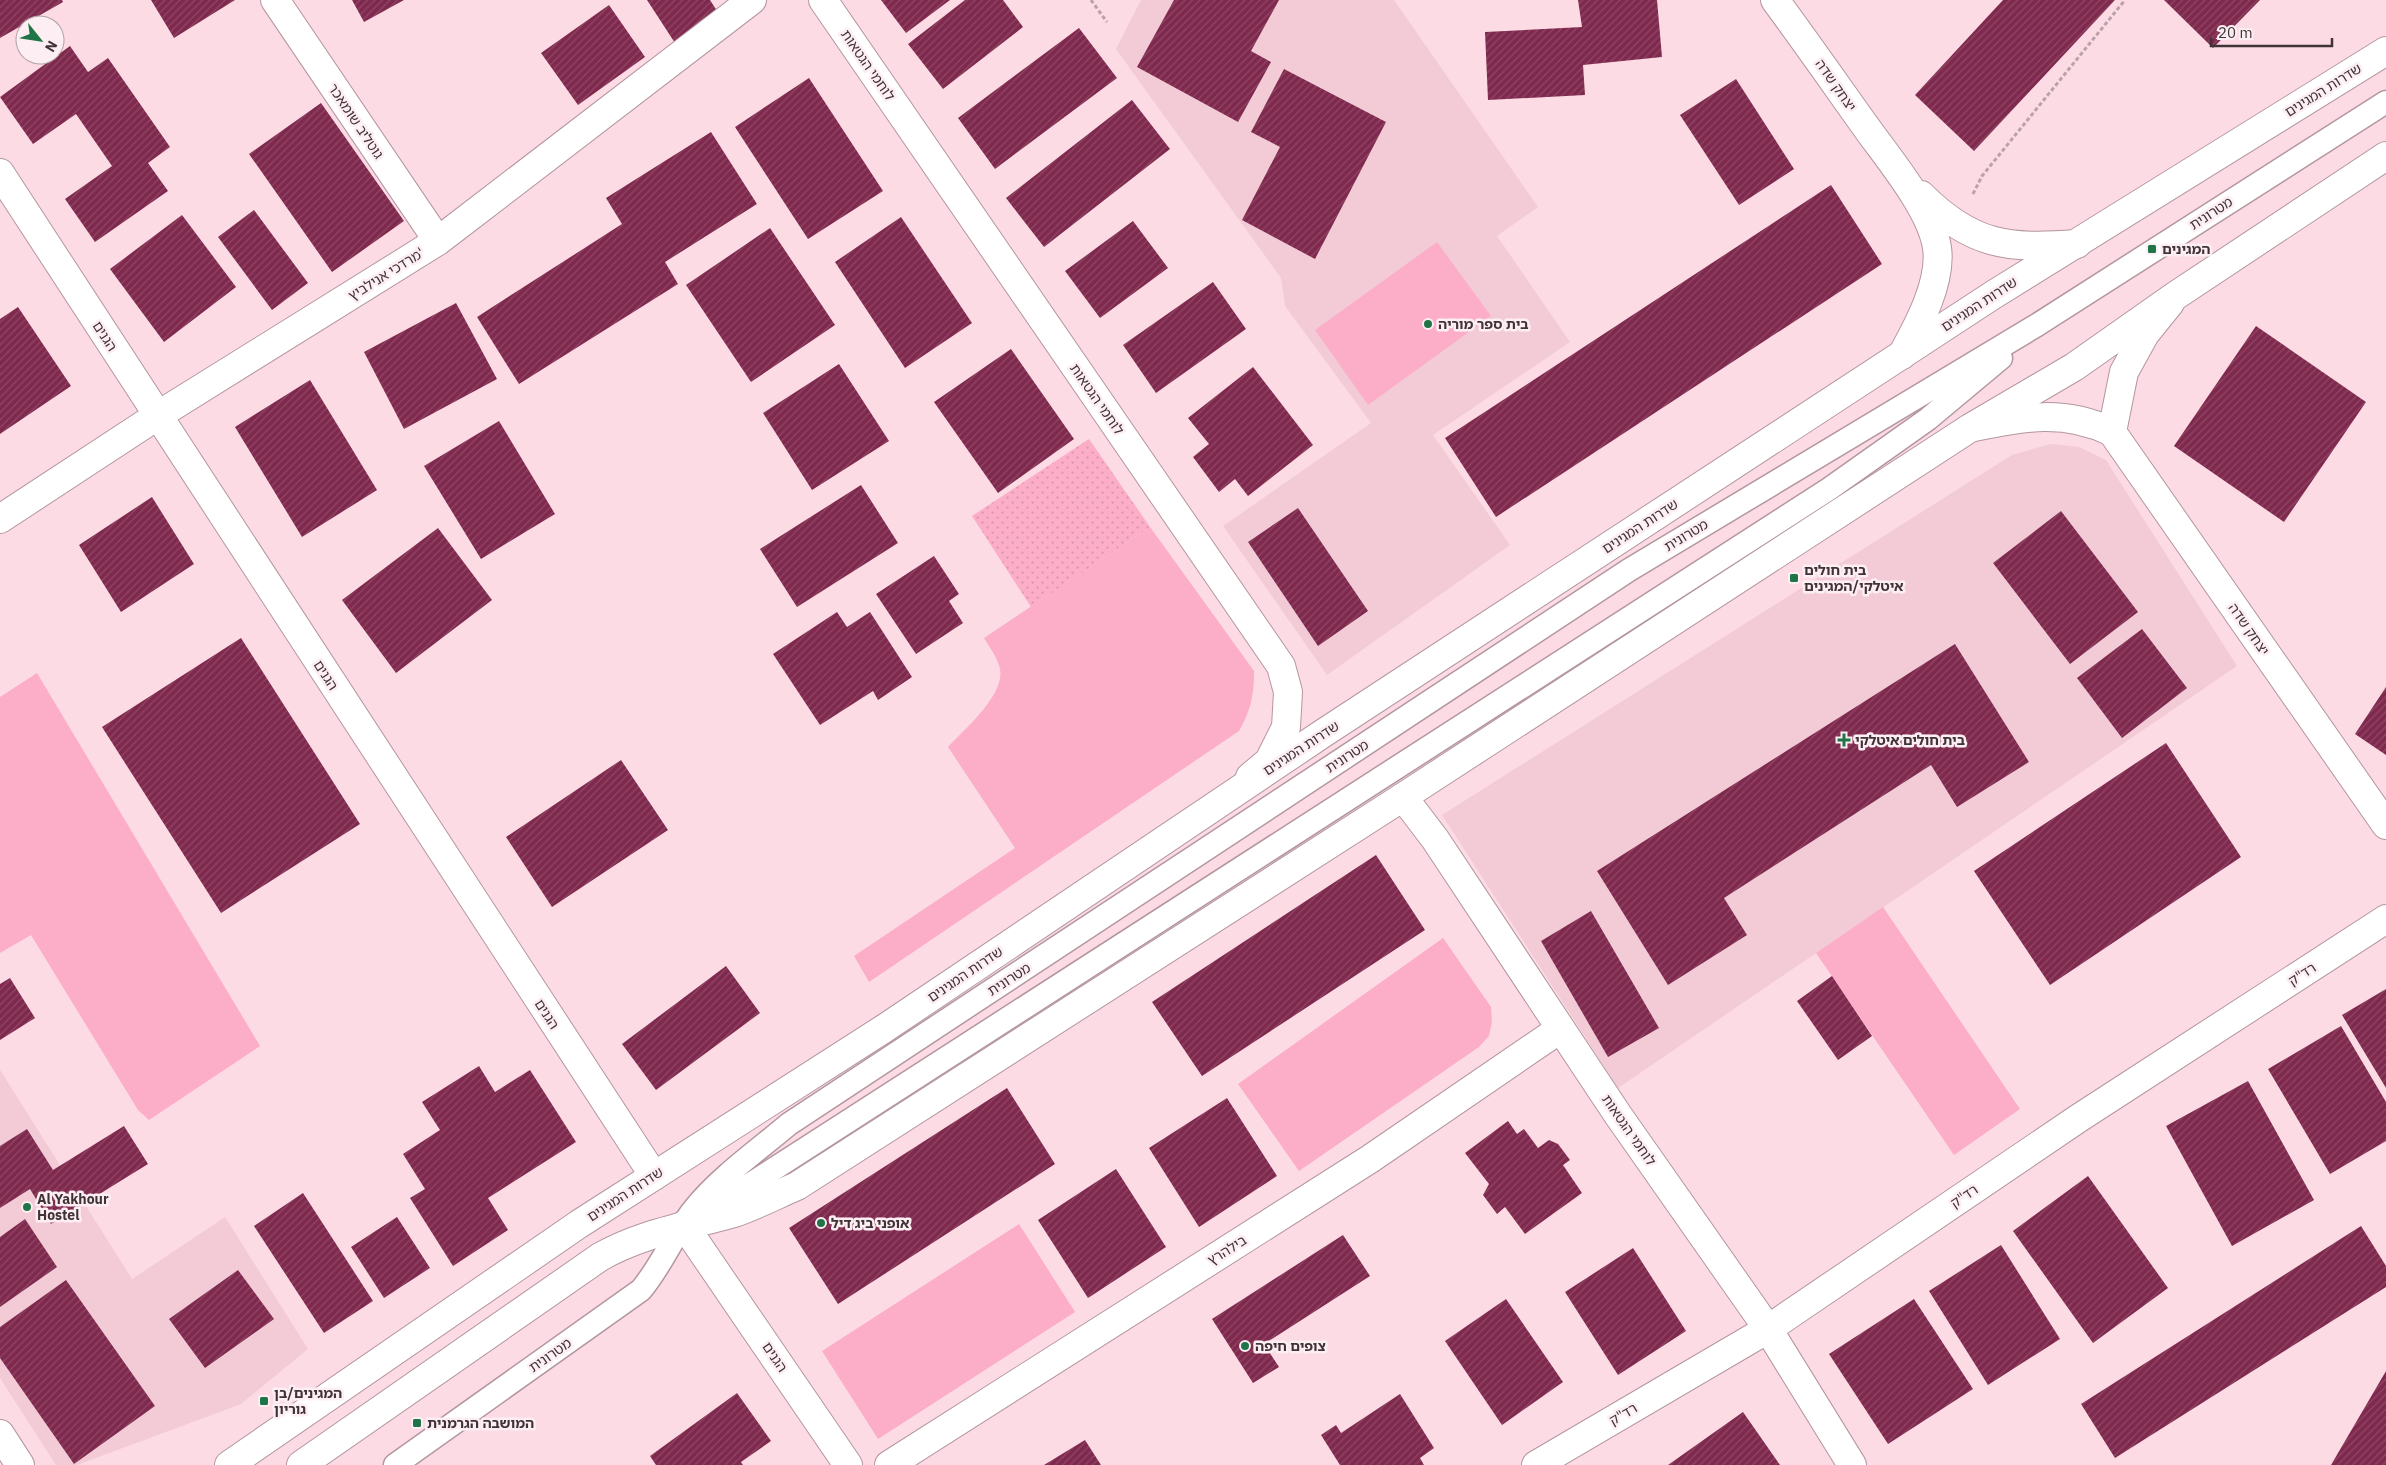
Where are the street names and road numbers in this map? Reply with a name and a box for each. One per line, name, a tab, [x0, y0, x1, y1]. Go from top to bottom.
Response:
street label: לוחמי הגטאות	[837, 26, 899, 104]
street label: יצחק שדה	[1812, 55, 1860, 115]
street label: שדרות המגינים	[2281, 59, 2365, 121]
street label: גוטליב שומאכר	[324, 80, 388, 162]
street label: מטרונית	[2186, 192, 2236, 234]
street label: מרדכי אנילביץ'	[345, 244, 427, 304]
street label: שדרות המגינים	[1938, 273, 2020, 335]
street label: הגנים	[89, 318, 121, 354]
street label: לוחמי הגטאות	[1066, 360, 1128, 438]
street label: שדרות המגינים	[1599, 495, 1681, 557]
street label: מטרונית	[1661, 515, 1711, 555]
street label: יצחק שדה	[2225, 599, 2273, 659]
street label: הגנים	[310, 657, 342, 693]
street label: שדרות המגינים	[1260, 717, 1342, 779]
street label: מטרונית	[1322, 735, 1372, 777]
street label: שדרות המגינים	[924, 942, 1006, 1006]
street label: מטרונית	[984, 958, 1034, 1000]
street label: רד"ק	[2285, 958, 2319, 990]
street label: הגנים	[531, 996, 563, 1032]
street label: לוחמי הגטאות	[1598, 1091, 1660, 1169]
street label: שדרות המגינים	[584, 1163, 666, 1225]
street label: רד"ק	[1947, 1180, 1981, 1212]
street label: בילהרץ	[1204, 1231, 1250, 1269]
street label: מטרונית	[525, 1334, 575, 1376]
street label: הגנים	[758, 1339, 792, 1375]
street label: רד"ק	[1606, 1399, 1640, 1429]

